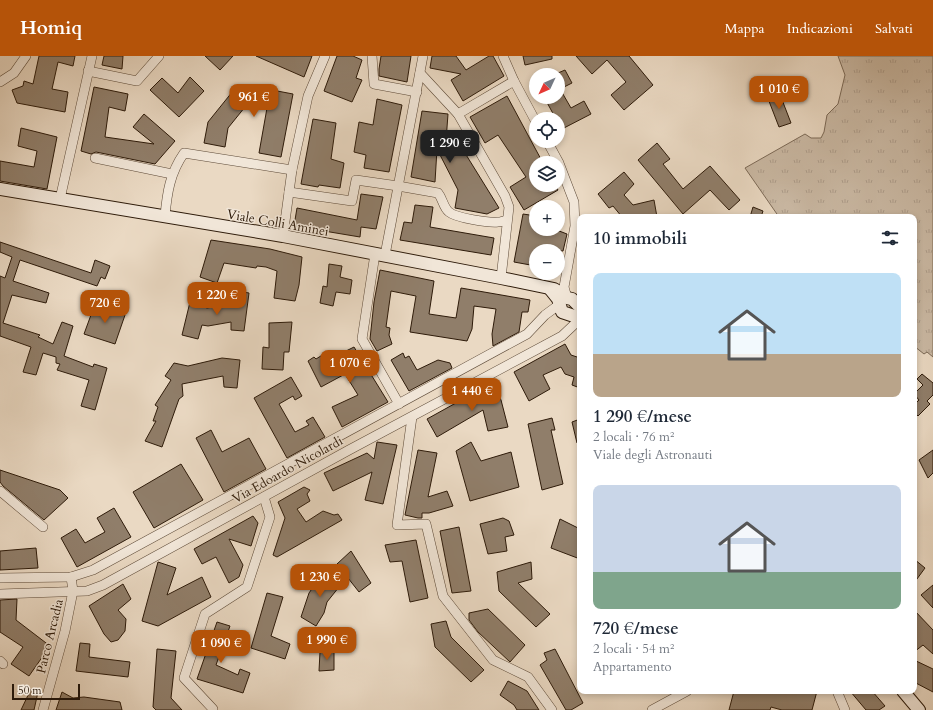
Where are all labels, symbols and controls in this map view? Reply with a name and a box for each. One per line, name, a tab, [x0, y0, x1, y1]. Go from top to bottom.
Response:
text: Homiq	[20, 15, 82, 41]
text: Mappa	[724, 19, 765, 38]
text: Indicazioni	[787, 19, 853, 38]
text: Salvati	[875, 19, 913, 38]
north arrow	[529, 68, 565, 104]
map controls	[529, 68, 565, 280]
pin: 1 010 €	[742, 76, 816, 110]
text: 1 010 €	[758, 80, 800, 98]
pin: 961 €	[226, 84, 282, 118]
text: 961 €	[238, 88, 270, 106]
button: locate	[529, 112, 565, 148]
pin: 1 290 €	[413, 130, 487, 164]
text: 1 290 €	[429, 134, 471, 152]
button: layers	[529, 156, 565, 192]
button: +	[529, 200, 565, 236]
street label: Viale Colli Aminei	[225, 205, 330, 241]
text: 10 immobili	[593, 227, 687, 250]
icon: filters	[879, 227, 901, 249]
button: −	[529, 244, 565, 280]
pin: 1 220 €	[180, 282, 254, 316]
text: 1 220 €	[196, 286, 238, 304]
pin: 720 €	[77, 290, 133, 324]
text: 720 €	[89, 294, 121, 312]
icon: home	[711, 299, 783, 371]
pin: 1 070 €	[313, 350, 387, 384]
text: 1 070 €	[329, 354, 371, 372]
pin: 1 440 €	[435, 378, 509, 412]
text: 1 440 €	[451, 382, 493, 400]
text: 1 290 €/mese	[593, 405, 692, 428]
text: 2 locali · 76 m²	[593, 428, 674, 446]
street label: Via Edoardo Nicolardi	[229, 432, 346, 508]
text: Viale degli Astronauti	[593, 446, 712, 464]
icon: home	[711, 511, 783, 583]
pin: 1 230 €	[283, 564, 357, 598]
text: 1 230 €	[299, 568, 341, 586]
street label: Parco Arcadia	[32, 597, 68, 675]
text: 720 €/mese	[593, 617, 679, 640]
pin: 1 990 €	[290, 627, 364, 661]
pin: 1 090 €	[184, 630, 258, 664]
text: 1 990 €	[306, 631, 348, 649]
text: 1 090 €	[200, 634, 242, 652]
text: 2 locali · 54 m²	[593, 640, 674, 658]
text: Appartamento	[593, 658, 672, 676]
scale bar	[12, 682, 80, 701]
text: 50 m	[18, 683, 42, 698]

